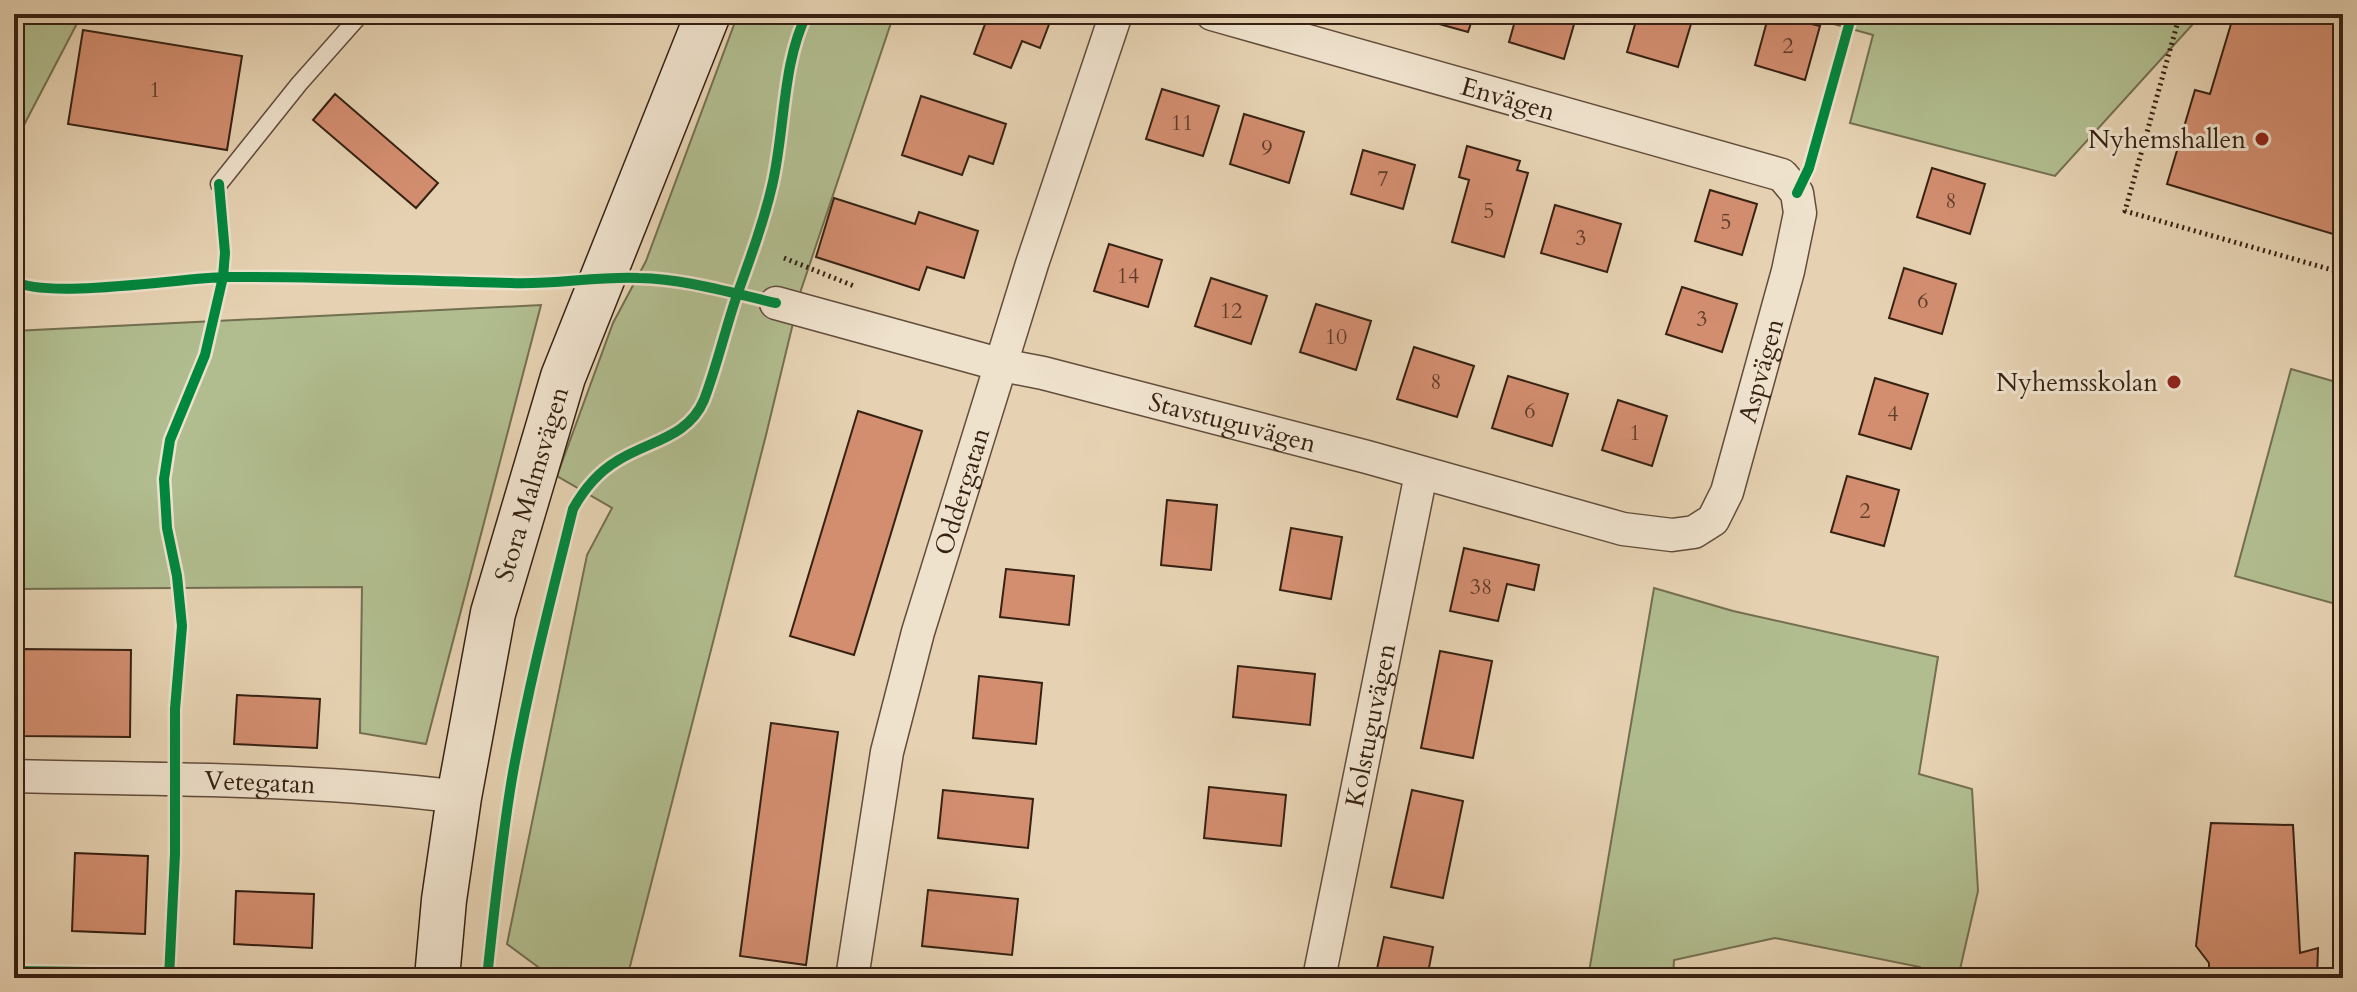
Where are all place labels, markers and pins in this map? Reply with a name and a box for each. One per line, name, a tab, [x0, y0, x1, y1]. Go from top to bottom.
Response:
place label: Nyhemshallen	[2088, 122, 2246, 157]
marker: Nyhemshallen	[2253, 130, 2271, 148]
place label: Nyhemsskolan	[1996, 365, 2158, 400]
marker: Nyhemsskolan	[2165, 373, 2183, 391]

